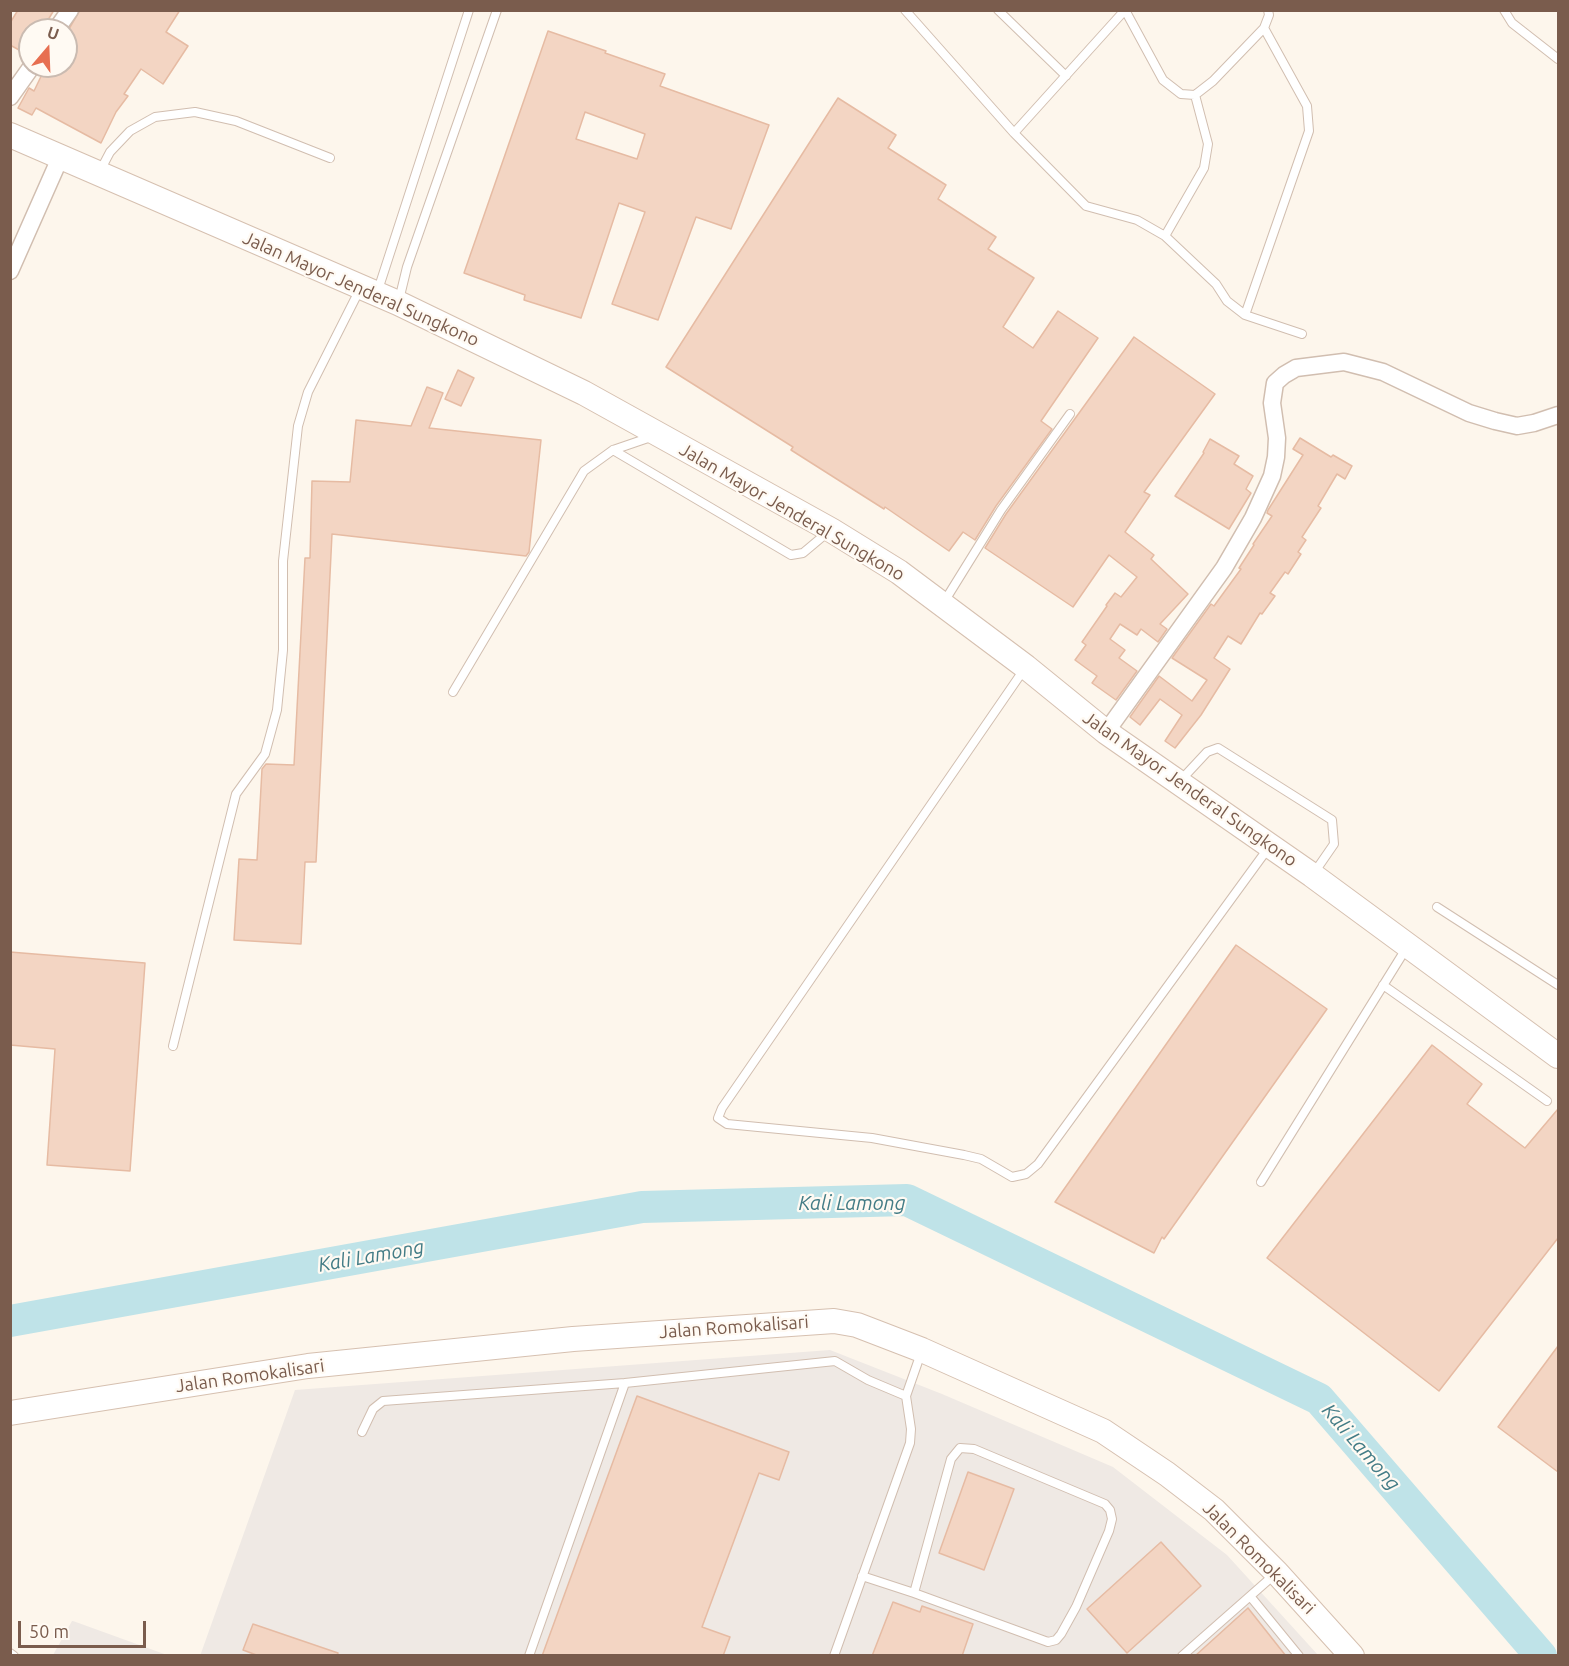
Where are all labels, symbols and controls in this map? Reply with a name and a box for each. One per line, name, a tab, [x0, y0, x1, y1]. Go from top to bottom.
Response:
north arrow	[18, 18, 78, 78]
text: U	[45, 23, 61, 43]
street label: Jalan Mayor Jenderal Sungkono	[240, 227, 482, 351]
street label: Jalan Mayor Jenderal Sungkono	[676, 439, 908, 585]
street label: Jalan Mayor Jenderal Sungkono	[1079, 707, 1301, 871]
water label: Kali Lamong	[798, 1191, 906, 1215]
water label: Kali Lamong	[316, 1235, 426, 1277]
street label: Jalan Romokalisari	[658, 1311, 810, 1343]
street label: Jalan Romokalisari	[174, 1355, 326, 1397]
water label: Kali Lamong	[1317, 1399, 1405, 1495]
street label: Jalan Romokalisari	[1198, 1497, 1320, 1619]
scale bar	[21, 1609, 148, 1647]
text: 50 m	[29, 1621, 69, 1641]

